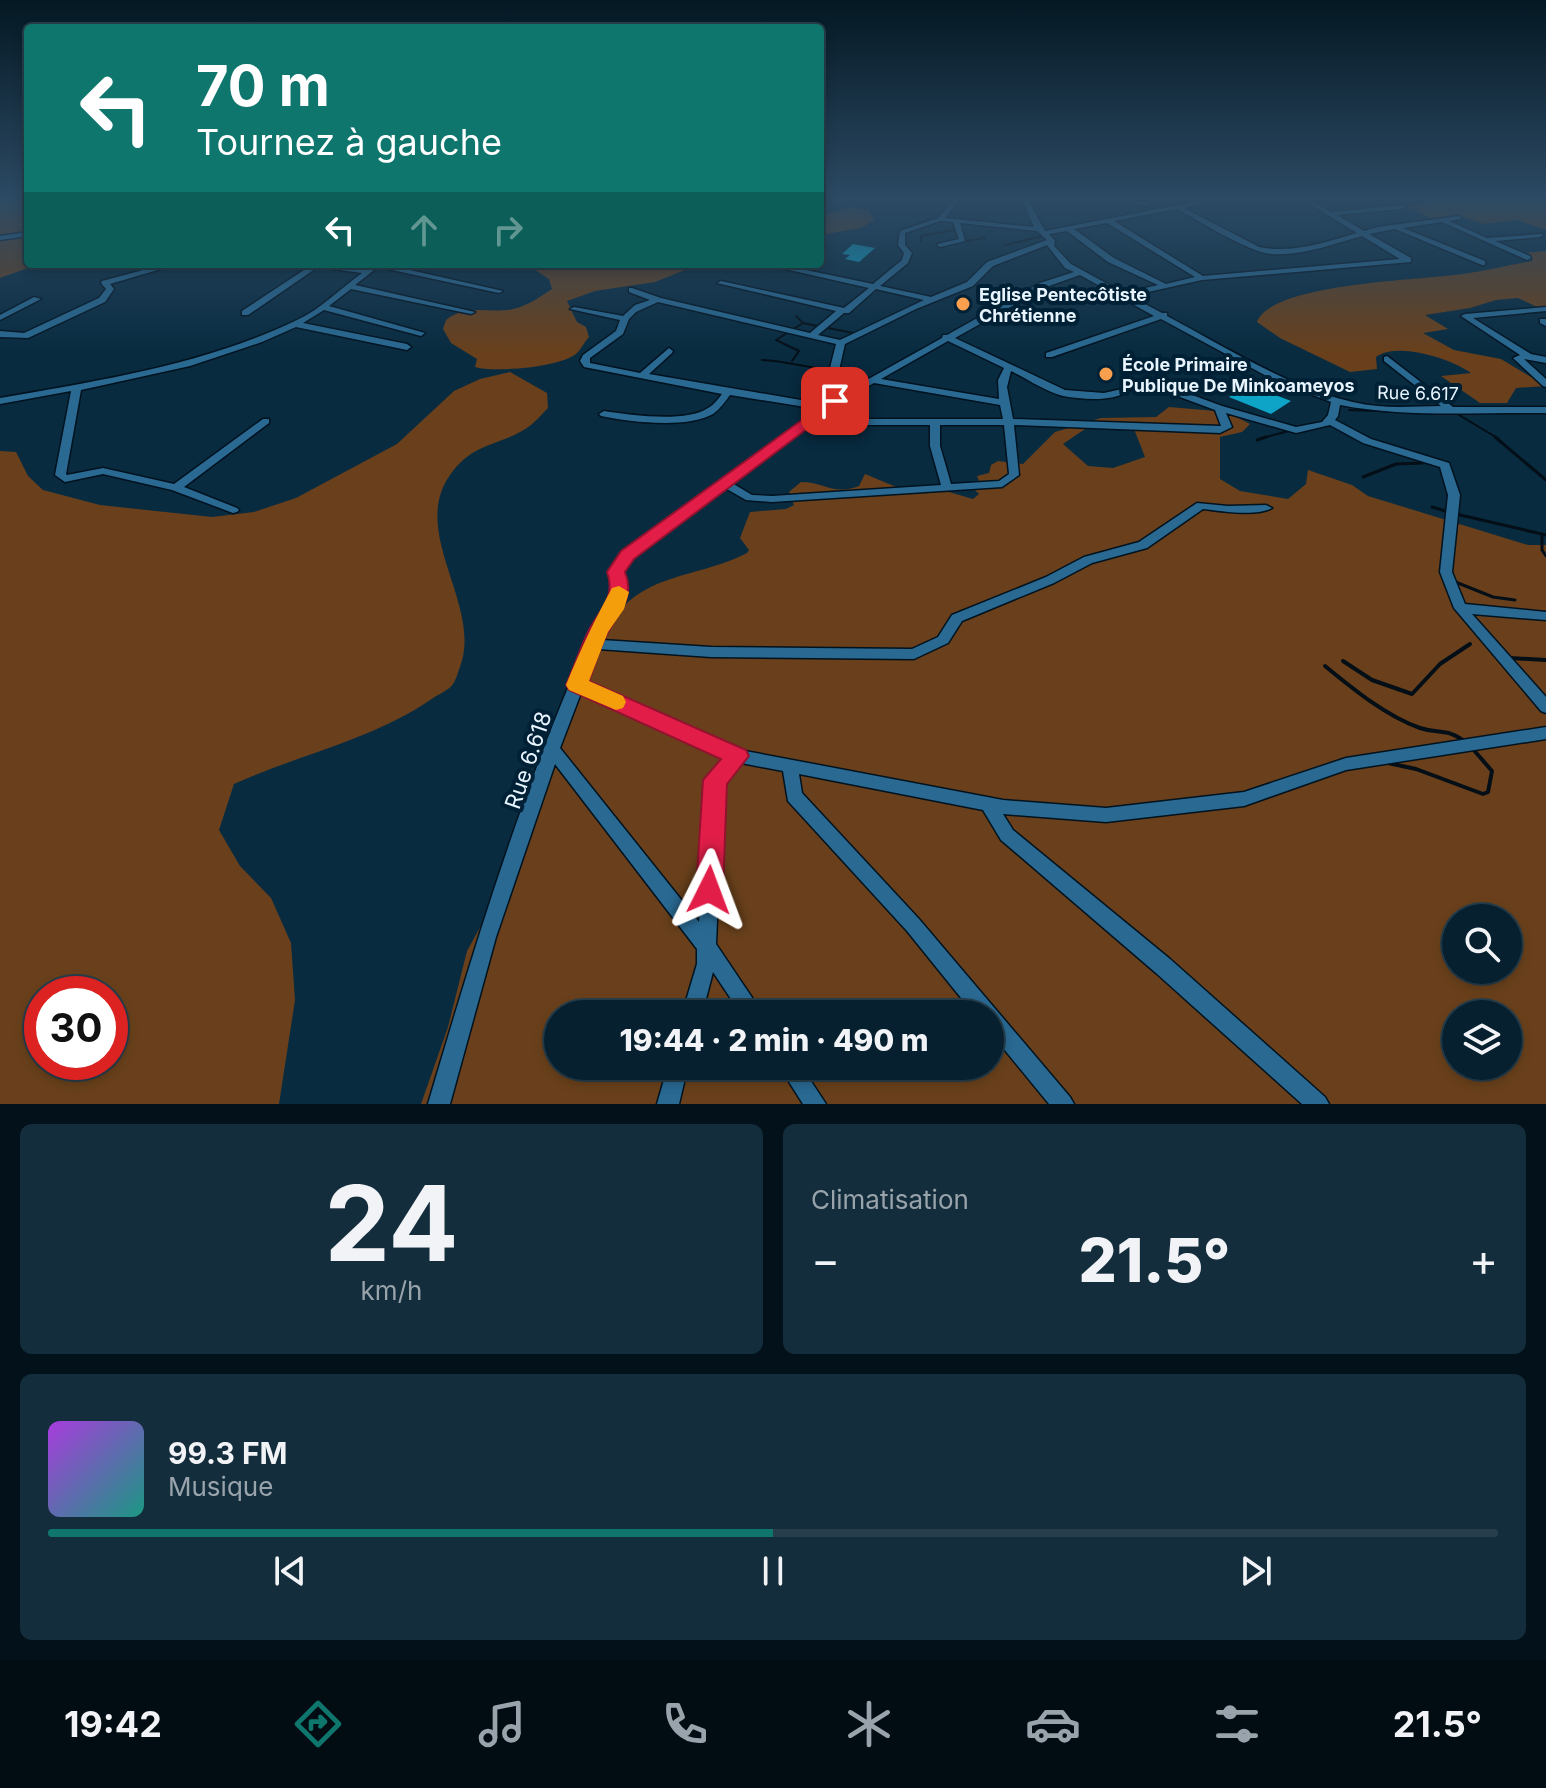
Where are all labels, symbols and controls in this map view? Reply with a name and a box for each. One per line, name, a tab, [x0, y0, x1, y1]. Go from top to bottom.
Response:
text: 70 m	[196, 52, 330, 120]
icon: left	[64, 56, 168, 160]
text: Tournez à gauche	[196, 120, 502, 164]
icon: left	[318, 208, 362, 252]
icon: ahead	[402, 208, 446, 252]
icon: right	[486, 208, 530, 252]
place label: Eglise Pentecôtiste Chrétienne	[979, 284, 1147, 326]
marker: Eglise Pentecôtiste Chrétienne	[954, 295, 972, 313]
place label: École Primaire Publique De Minkoameyos	[1122, 354, 1355, 396]
marker: École Primaire Publique De Minkoameyos	[1097, 365, 1115, 383]
pin	[801, 367, 869, 435]
icon: arrive	[813, 379, 857, 423]
street label: Rue 6.617	[1377, 382, 1459, 404]
street label: Rue 6.618	[499, 708, 557, 812]
position arrow	[667, 848, 751, 932]
map controls	[1442, 904, 1522, 1080]
button: search	[1442, 904, 1522, 984]
speed limit sign: 30	[24, 976, 128, 1080]
button: layers	[1442, 1000, 1522, 1080]
text: 19:44 · 2 min · 490 m	[619, 1022, 929, 1058]
text: 24	[324, 1160, 459, 1286]
text: Climatisation	[811, 1184, 969, 1215]
text: 21.5°	[1078, 1224, 1231, 1296]
text: −	[811, 1233, 840, 1287]
text: +	[1469, 1233, 1498, 1287]
text: km/h	[361, 1275, 422, 1306]
text: 99.3 FM	[168, 1435, 287, 1471]
text: Musique	[168, 1471, 273, 1502]
icon: previous	[268, 1549, 312, 1593]
icon: pause	[751, 1549, 795, 1593]
icon: next	[1234, 1549, 1278, 1593]
icon: directions	[290, 1696, 346, 1752]
icon: music	[474, 1696, 530, 1752]
icon: phone	[657, 1696, 713, 1752]
icon: climate	[841, 1696, 897, 1752]
icon: car	[1025, 1696, 1081, 1752]
icon: filters	[1209, 1696, 1265, 1752]
text: 19:42	[64, 1702, 162, 1746]
text: 21.5°	[1393, 1702, 1482, 1746]

